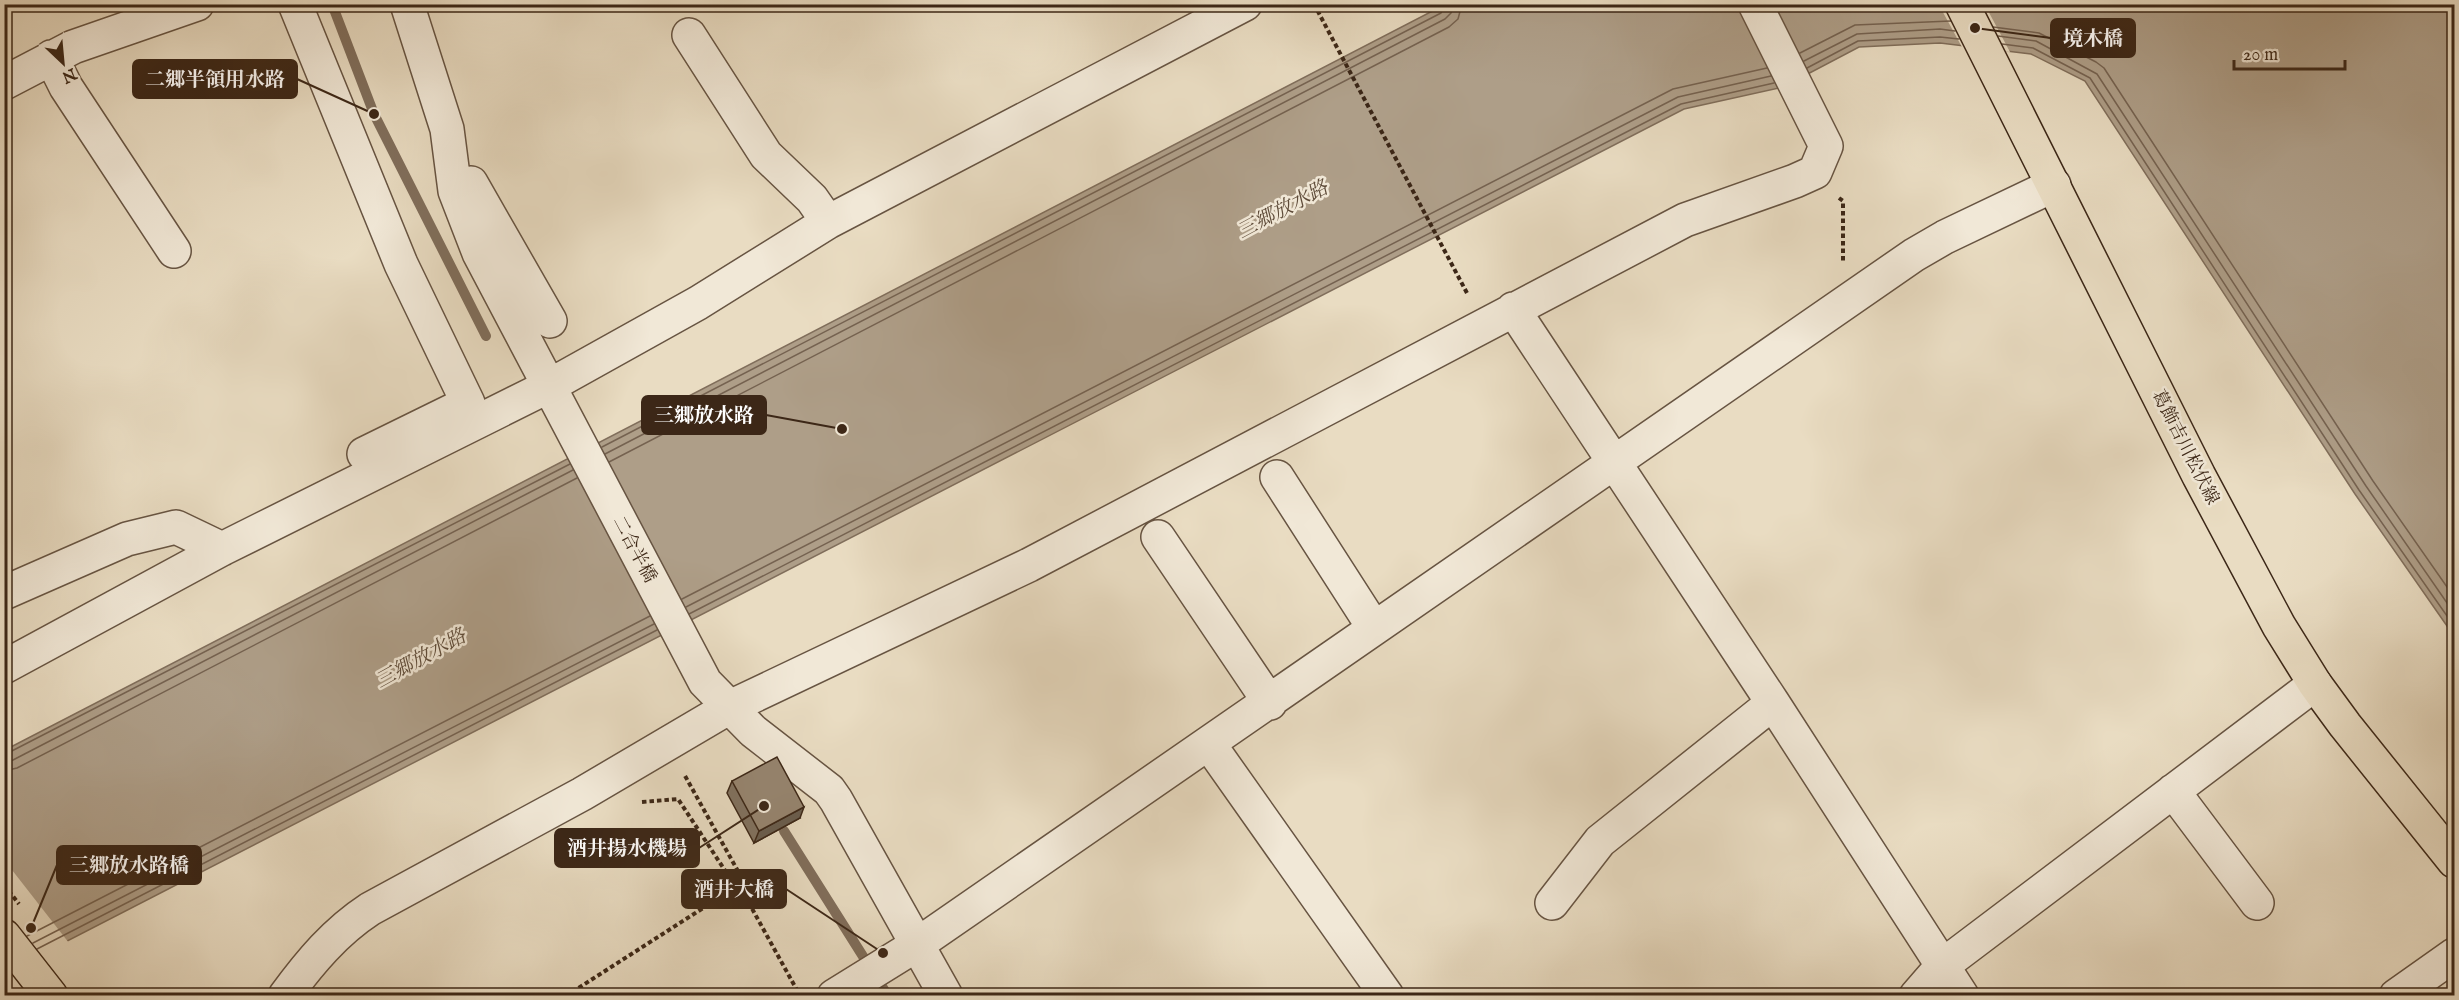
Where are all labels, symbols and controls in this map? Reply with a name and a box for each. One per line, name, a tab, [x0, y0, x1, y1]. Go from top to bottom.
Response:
callout: 境木橋	[2051, 19, 2135, 57]
text: 境木橋	[2063, 27, 2123, 52]
north arrow	[33, 33, 93, 93]
scale bar	[2234, 33, 2345, 71]
text: 20 m	[2243, 44, 2278, 67]
callout: 二郷半領用水路	[133, 60, 297, 98]
text: N	[58, 62, 80, 87]
text: 二郷半領用水路	[145, 68, 285, 93]
water label: 三郷放水路	[1233, 175, 1334, 245]
street label: 葛飾吉川松伏線	[2146, 386, 2224, 509]
callout: 三郷放水路	[642, 396, 766, 434]
text: 三郷放水路	[654, 404, 754, 429]
street label: 二合半橋	[607, 513, 661, 587]
water label: 三郷放水路	[371, 623, 472, 694]
callout: 酒井揚水機場	[555, 829, 699, 867]
text: 酒井揚水機場	[567, 837, 687, 862]
callout: 三郷放水路橋	[57, 846, 201, 884]
text: 三郷放水路橋	[69, 854, 189, 879]
callout: 酒井大橋	[682, 870, 786, 908]
text: 酒井大橋	[694, 878, 774, 903]

